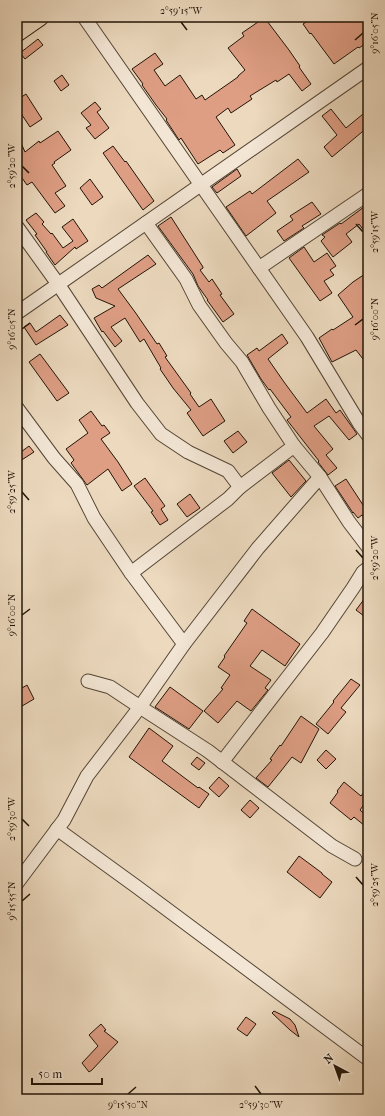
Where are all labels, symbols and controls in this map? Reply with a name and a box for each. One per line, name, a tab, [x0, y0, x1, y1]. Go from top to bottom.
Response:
text: 2°59'15"W	[160, 5, 203, 17]
text: 9°16'05"N	[369, 12, 381, 54]
text: 2°59'20"W	[6, 142, 18, 188]
text: 2°59'15"W	[369, 210, 381, 253]
text: 9°16'00"N	[369, 297, 381, 340]
text: 9°16'05"N	[6, 308, 18, 350]
text: 2°59'25"W	[6, 469, 18, 514]
text: 2°59'20"W	[369, 534, 381, 580]
text: 9°16'00"N	[6, 593, 18, 636]
text: 2°59'30"W	[6, 796, 18, 841]
text: 2°59'25"W	[369, 862, 381, 907]
text: 9°15'55"N	[6, 881, 18, 920]
north arrow	[315, 1046, 355, 1086]
text: N	[321, 1051, 337, 1066]
scale bar	[32, 1060, 102, 1086]
text: 50 m	[38, 1067, 62, 1081]
text: 9°15'50"N	[108, 1099, 148, 1111]
text: 2°59'30"W	[239, 1099, 284, 1111]

